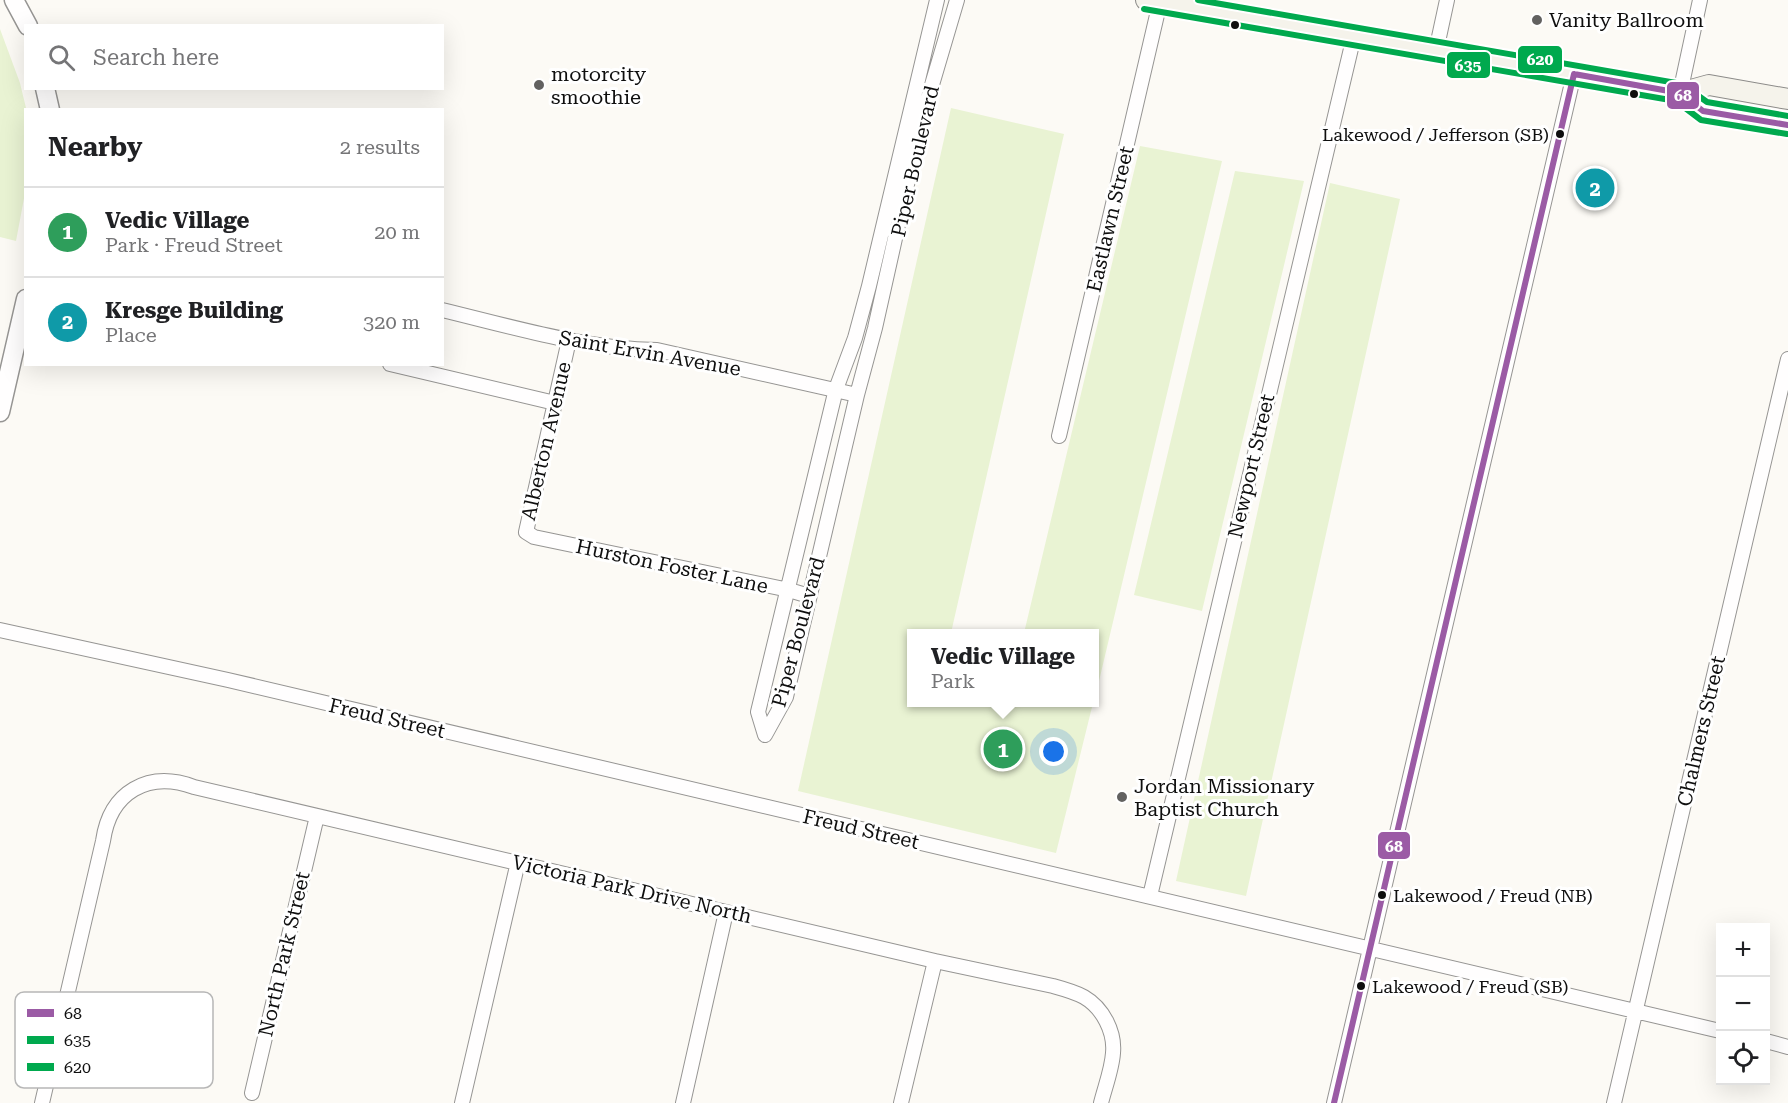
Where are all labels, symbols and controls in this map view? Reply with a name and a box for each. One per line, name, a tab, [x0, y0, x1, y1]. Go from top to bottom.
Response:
place label: Vanity Ballroom	[1549, 8, 1704, 32]
marker: Vanity Ballroom	[1530, 13, 1544, 27]
unlabelled marker	[1229, 19, 1241, 31]
search box	[24, 24, 444, 90]
icon: search	[45, 41, 78, 74]
text: Search here	[93, 45, 219, 70]
line badge: 620	[1517, 45, 1563, 74]
text: 620	[1527, 50, 1553, 69]
line badge: 635	[1446, 51, 1491, 79]
text: 635	[1455, 56, 1481, 75]
place label: motorcity smoothie	[551, 62, 646, 109]
marker: motorcity smoothie	[532, 78, 546, 92]
line badge: 68	[1666, 81, 1700, 110]
street label: Piper Boulevard	[886, 83, 944, 239]
text: 68	[1674, 86, 1692, 105]
unlabelled marker	[1628, 88, 1640, 100]
place label: Lakewood / Jefferson (SB)	[1322, 124, 1549, 145]
marker: Lakewood / Jefferson (SB)	[1554, 128, 1566, 140]
text: Nearby	[48, 132, 142, 162]
text: 2 results	[340, 135, 420, 159]
street label: Eastlawn Street	[1082, 143, 1139, 294]
pin: 2	[1576, 166, 1614, 210]
text: Vedic Village	[105, 208, 249, 233]
text: 1	[62, 220, 73, 244]
text: 20 m	[374, 220, 420, 244]
text: Park · Freud Street	[105, 233, 283, 257]
text: Kresge Building	[105, 298, 283, 323]
text: 2	[62, 310, 73, 334]
text: 320 m	[363, 310, 420, 334]
text: Place	[105, 323, 157, 347]
street label: Saint Ervin Avenue	[557, 325, 743, 381]
street label: Alberton Avenue	[516, 359, 576, 523]
street label: Newport Street	[1223, 391, 1279, 540]
street label: Hurston Foster Lane	[574, 534, 770, 598]
street label: Piper Boulevard	[766, 554, 830, 710]
popup	[907, 629, 1099, 707]
text: Vedic Village	[931, 644, 1075, 669]
street label: Chalmers Street	[1672, 653, 1730, 809]
text: Park	[931, 669, 975, 693]
street label: Freud Street	[327, 693, 448, 743]
pin: 1	[984, 726, 1022, 771]
your location	[1039, 737, 1068, 766]
place label: Jordan Missionary Baptist Church	[1134, 774, 1314, 821]
marker: Jordan Missionary Baptist Church	[1115, 790, 1129, 804]
street label: Freud Street	[801, 804, 922, 854]
line badge: 68	[1377, 831, 1411, 860]
text: 68	[1385, 837, 1403, 856]
street label: Victoria Park Drive North	[510, 850, 754, 928]
street label: North Park Street	[253, 869, 315, 1039]
place label: Lakewood / Freud (NB)	[1393, 885, 1593, 906]
marker: Lakewood / Freud (NB)	[1376, 889, 1388, 901]
map controls	[1716, 923, 1770, 1085]
button: +	[1716, 923, 1770, 977]
place label: Lakewood / Freud (SB)	[1372, 976, 1568, 997]
button: −	[1716, 977, 1770, 1031]
marker: Lakewood / Freud (SB)	[1355, 980, 1367, 992]
legend	[15, 992, 213, 1088]
text: 68	[64, 1004, 82, 1023]
text: 635	[64, 1031, 91, 1050]
button: locate	[1716, 1031, 1770, 1085]
text: 620	[64, 1058, 91, 1077]

